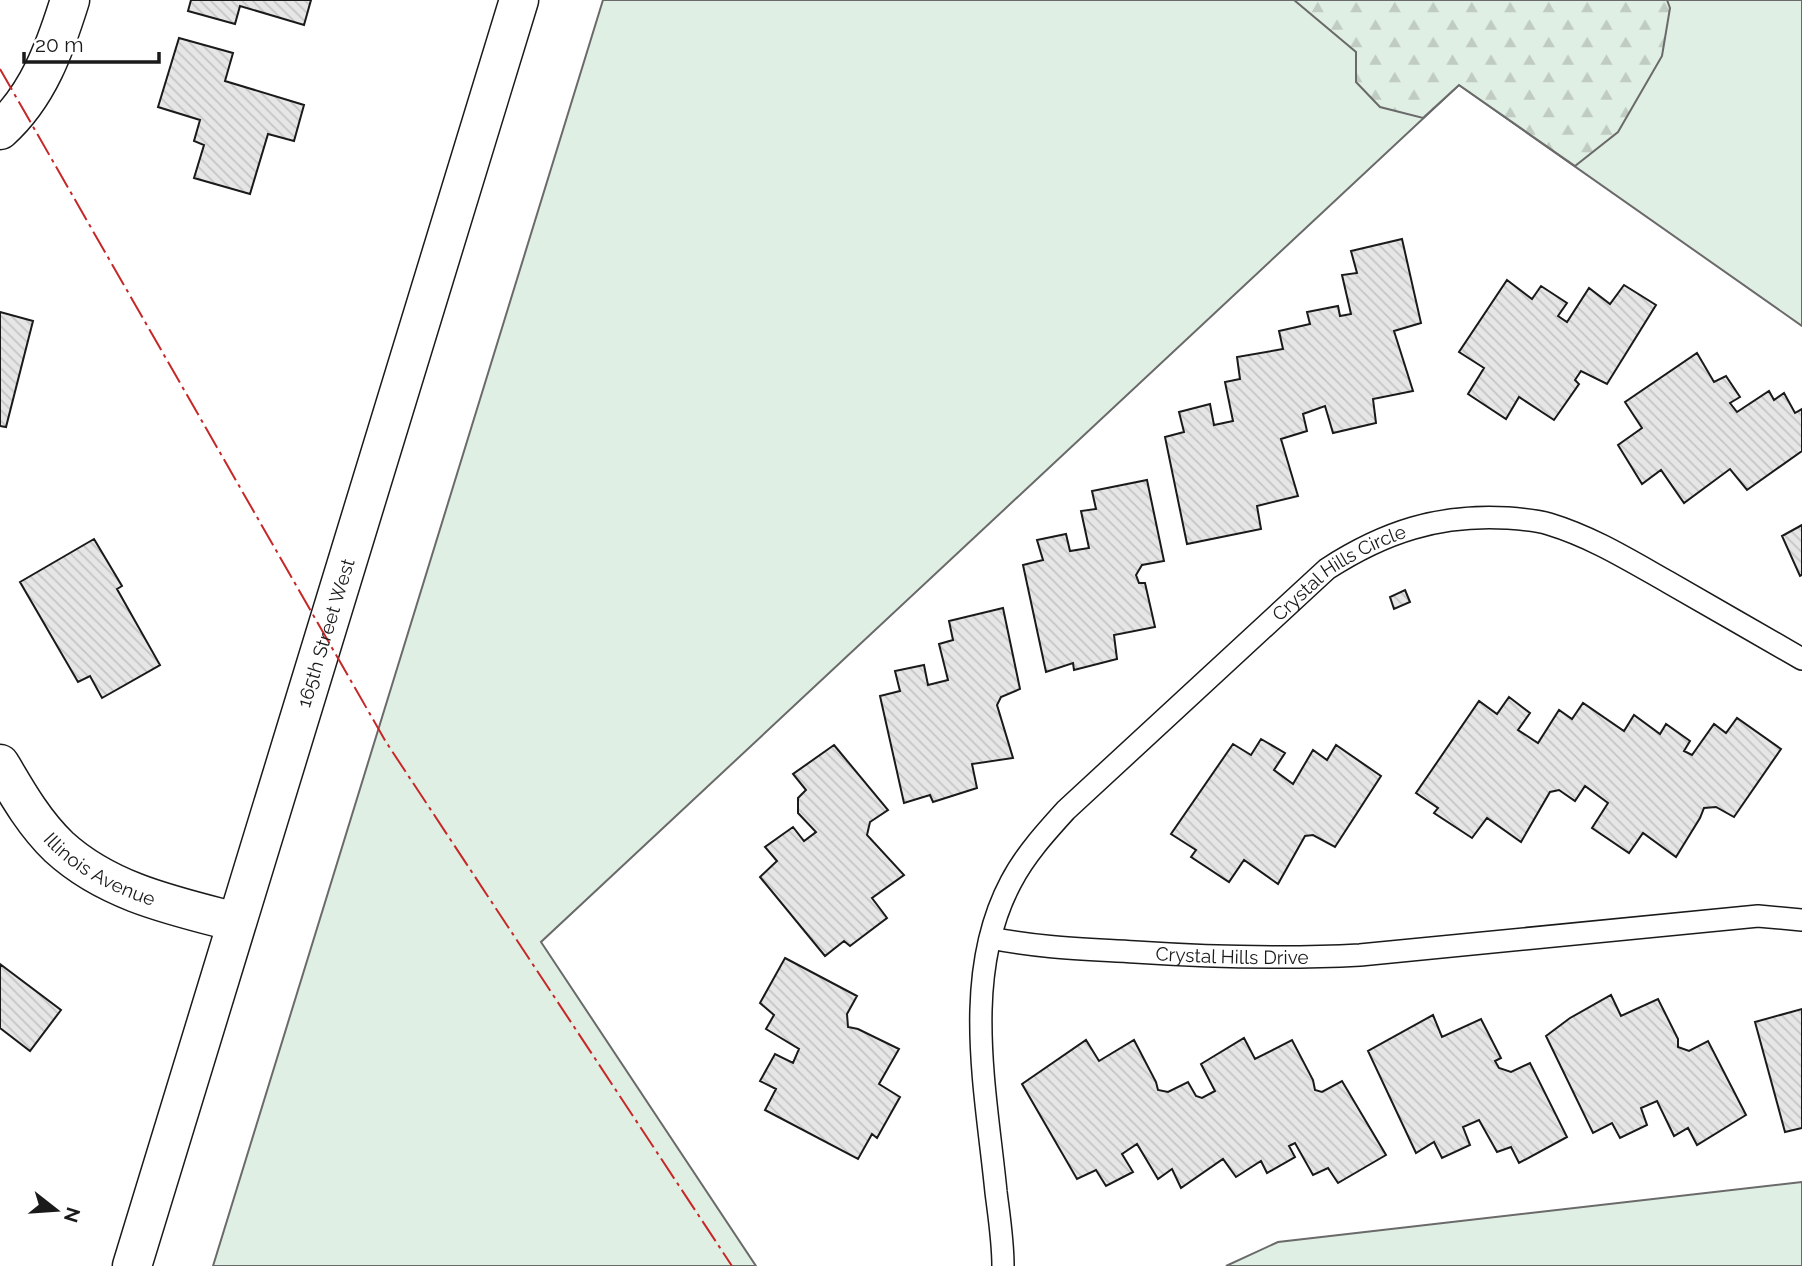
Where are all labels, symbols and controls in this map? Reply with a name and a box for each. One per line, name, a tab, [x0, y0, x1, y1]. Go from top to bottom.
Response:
scale bar	[24, 21, 159, 65]
text: 20 m	[35, 32, 83, 57]
street label: Crystal Hills Circle	[1267, 520, 1409, 625]
street label: 165th Street West	[292, 555, 359, 710]
street label: Illinois Avenue	[40, 828, 158, 910]
street label: Crystal Hills Drive	[1155, 942, 1309, 968]
north arrow	[21, 1175, 91, 1245]
text: N	[60, 1205, 85, 1225]

